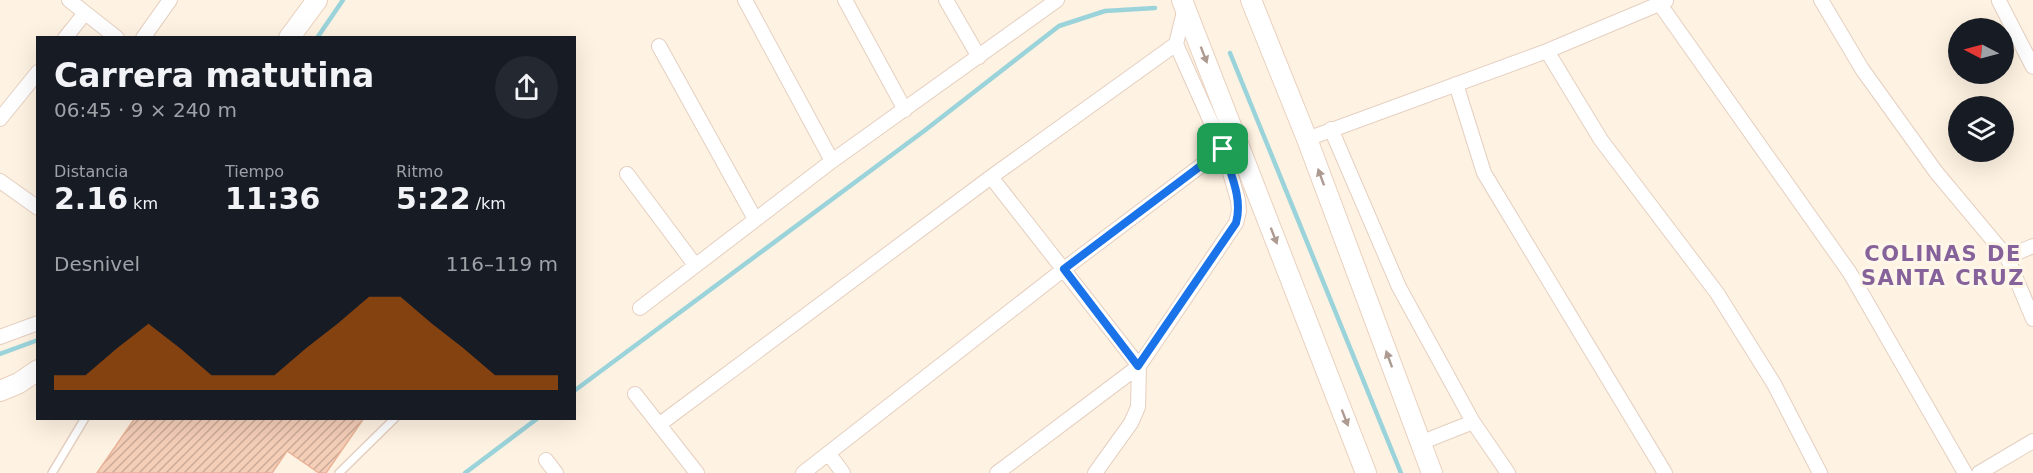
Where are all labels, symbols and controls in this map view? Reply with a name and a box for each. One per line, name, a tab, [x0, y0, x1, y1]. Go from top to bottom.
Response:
north arrow	[1948, 18, 2014, 84]
map controls	[1948, 18, 2014, 162]
one-way arrow	[1199, 46, 1209, 64]
text: Carrera matutina	[54, 56, 374, 95]
button: share	[495, 56, 558, 119]
button: layers	[1948, 96, 2014, 162]
text: 06:45 · 9 × 240 m	[54, 98, 237, 122]
pin	[1197, 123, 1248, 174]
icon: arrive	[1206, 132, 1239, 165]
text: Distancia	[54, 162, 128, 181]
text: Tiempo	[225, 162, 284, 181]
text: Ritmo	[396, 162, 443, 181]
one-way arrow	[1315, 168, 1325, 186]
text: 2.16	[54, 181, 128, 216]
text: 11:36	[225, 181, 321, 216]
text: 5:22	[396, 181, 471, 216]
text: km	[128, 194, 158, 213]
text: /km	[471, 194, 506, 213]
one-way arrow	[1270, 227, 1280, 245]
district label: COLINAS DE SANTA CRUZ	[1861, 242, 2025, 290]
text: Desnivel	[54, 252, 140, 276]
text: 116–119 m	[446, 252, 558, 276]
one-way arrow	[1384, 350, 1394, 368]
one-way arrow	[1341, 409, 1350, 427]

